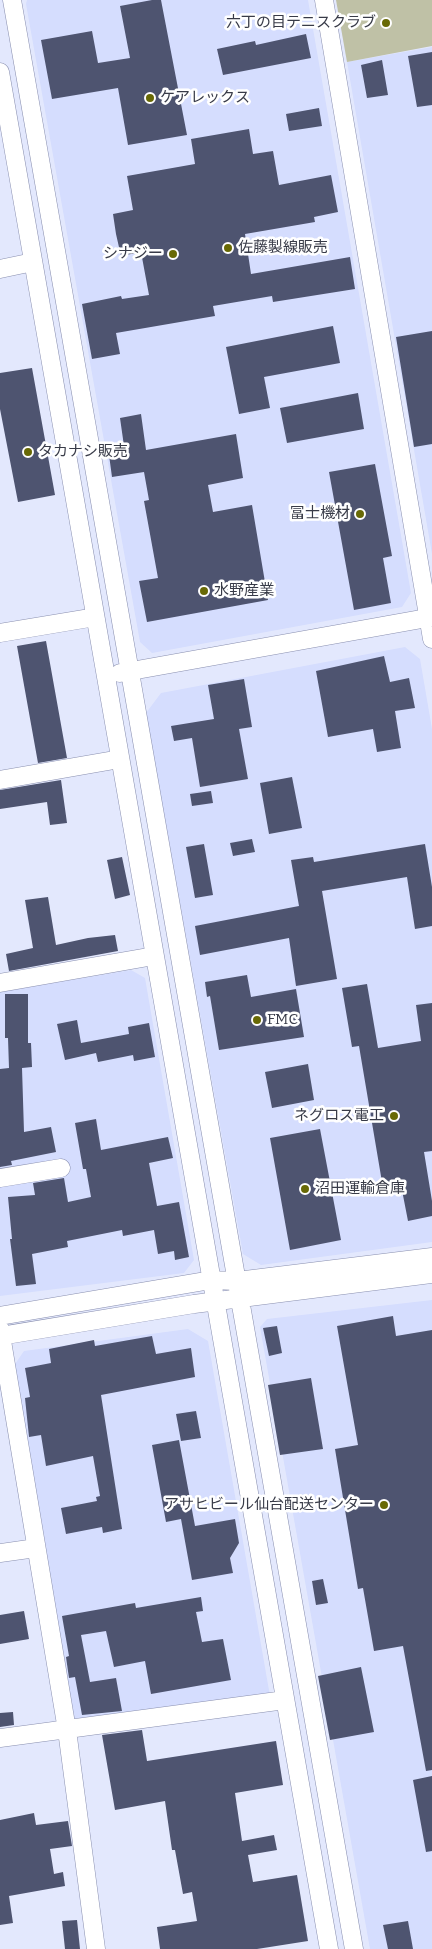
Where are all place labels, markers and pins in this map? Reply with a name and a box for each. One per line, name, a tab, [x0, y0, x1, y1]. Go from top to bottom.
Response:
place label: 六丁の目テニスクラブ	[226, 14, 376, 32]
marker: 六丁の目テニスクラブ	[380, 17, 392, 29]
place label: ケアレックス	[160, 89, 250, 107]
marker: ケアレックス	[144, 92, 156, 104]
place label: 佐藤製線販売	[238, 239, 328, 257]
marker: 佐藤製線販売	[222, 242, 234, 254]
place label: シナジー	[103, 245, 163, 263]
marker: シナジー	[167, 248, 179, 260]
place label: タカナシ販売	[38, 443, 128, 461]
marker: タカナシ販売	[22, 446, 34, 458]
place label: 冨士機材	[290, 505, 350, 523]
marker: 冨士機材	[354, 508, 366, 520]
place label: 水野産業	[214, 582, 274, 600]
marker: 水野産業	[198, 585, 210, 597]
place label: FMC	[267, 1011, 298, 1029]
marker: FMC	[251, 1014, 263, 1026]
place label: ネグロス電工	[294, 1107, 384, 1125]
marker: ネグロス電工	[388, 1110, 400, 1122]
place label: 沼田運輸倉庫	[315, 1180, 405, 1198]
marker: 沼田運輸倉庫	[299, 1183, 311, 1195]
place label: アサヒビール仙台配送センター	[164, 1496, 374, 1514]
marker: アサヒビール仙台配送センター	[378, 1499, 390, 1511]

